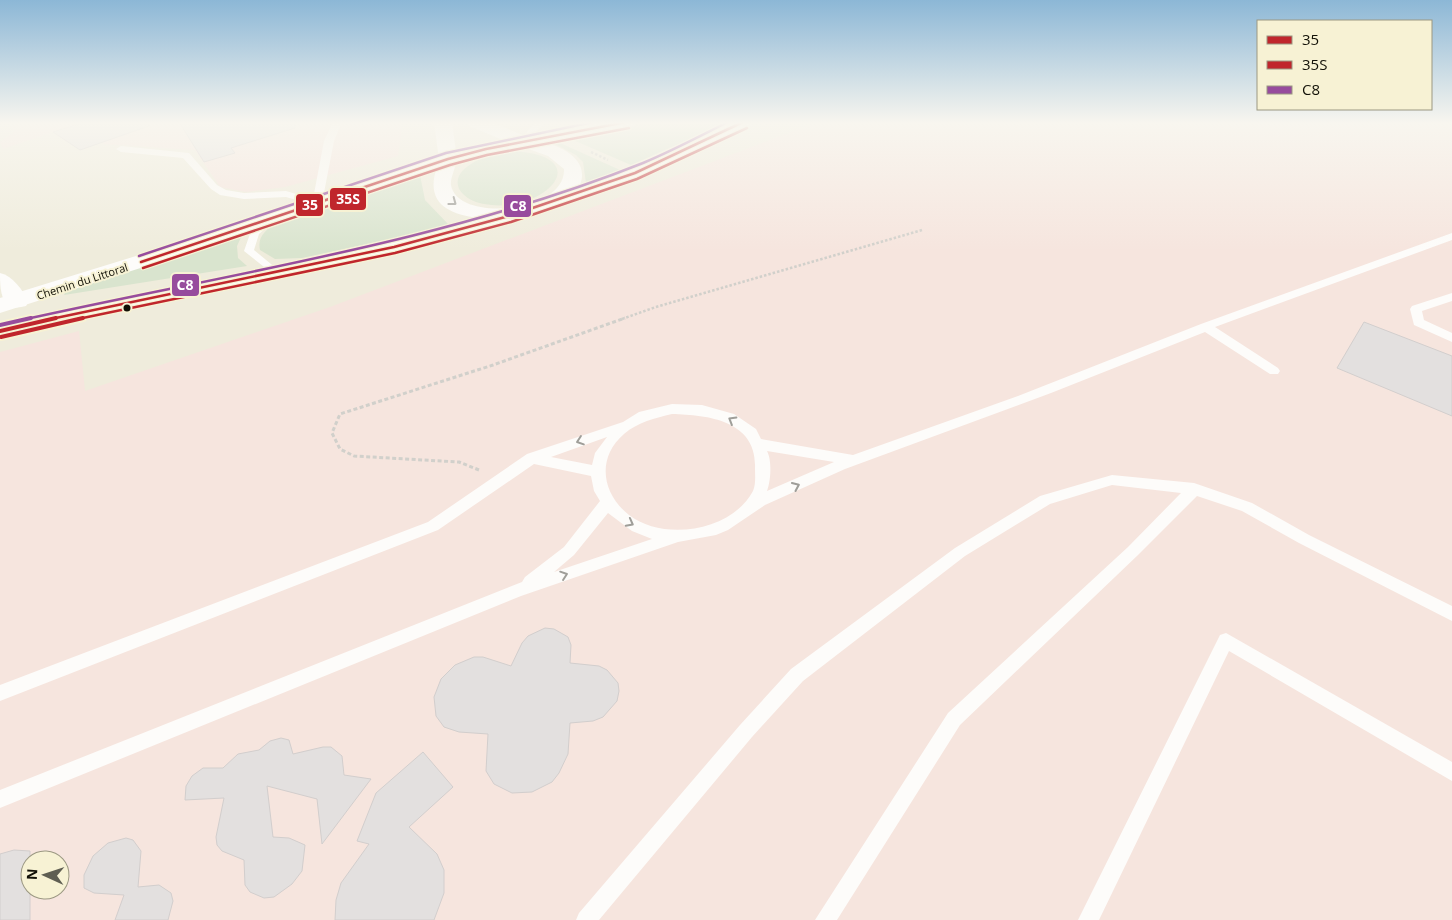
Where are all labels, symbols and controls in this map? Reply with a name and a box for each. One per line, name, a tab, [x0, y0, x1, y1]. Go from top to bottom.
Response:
legend	[1257, 20, 1432, 110]
text: 35	[1302, 29, 1319, 49]
text: 35S	[1302, 54, 1327, 74]
text: C8	[1302, 79, 1320, 99]
line badge: 35S	[329, 187, 367, 211]
text: 35S	[336, 189, 360, 208]
line badge: 35	[295, 193, 324, 217]
line badge: C8	[503, 194, 532, 218]
text: 35	[302, 195, 318, 214]
one-way arrow	[447, 196, 457, 205]
text: C8	[510, 196, 526, 215]
street label: Chemin du Littoral	[34, 259, 130, 303]
line badge: C8	[171, 273, 200, 297]
text: C8	[177, 275, 193, 294]
unlabelled marker	[122, 303, 132, 313]
one-way arrow	[729, 416, 738, 426]
one-way arrow	[576, 435, 585, 445]
one-way arrow	[791, 481, 800, 492]
one-way arrow	[625, 517, 634, 527]
one-way arrow	[559, 571, 567, 581]
north arrow	[20, 850, 70, 900]
text: N	[22, 868, 41, 880]

